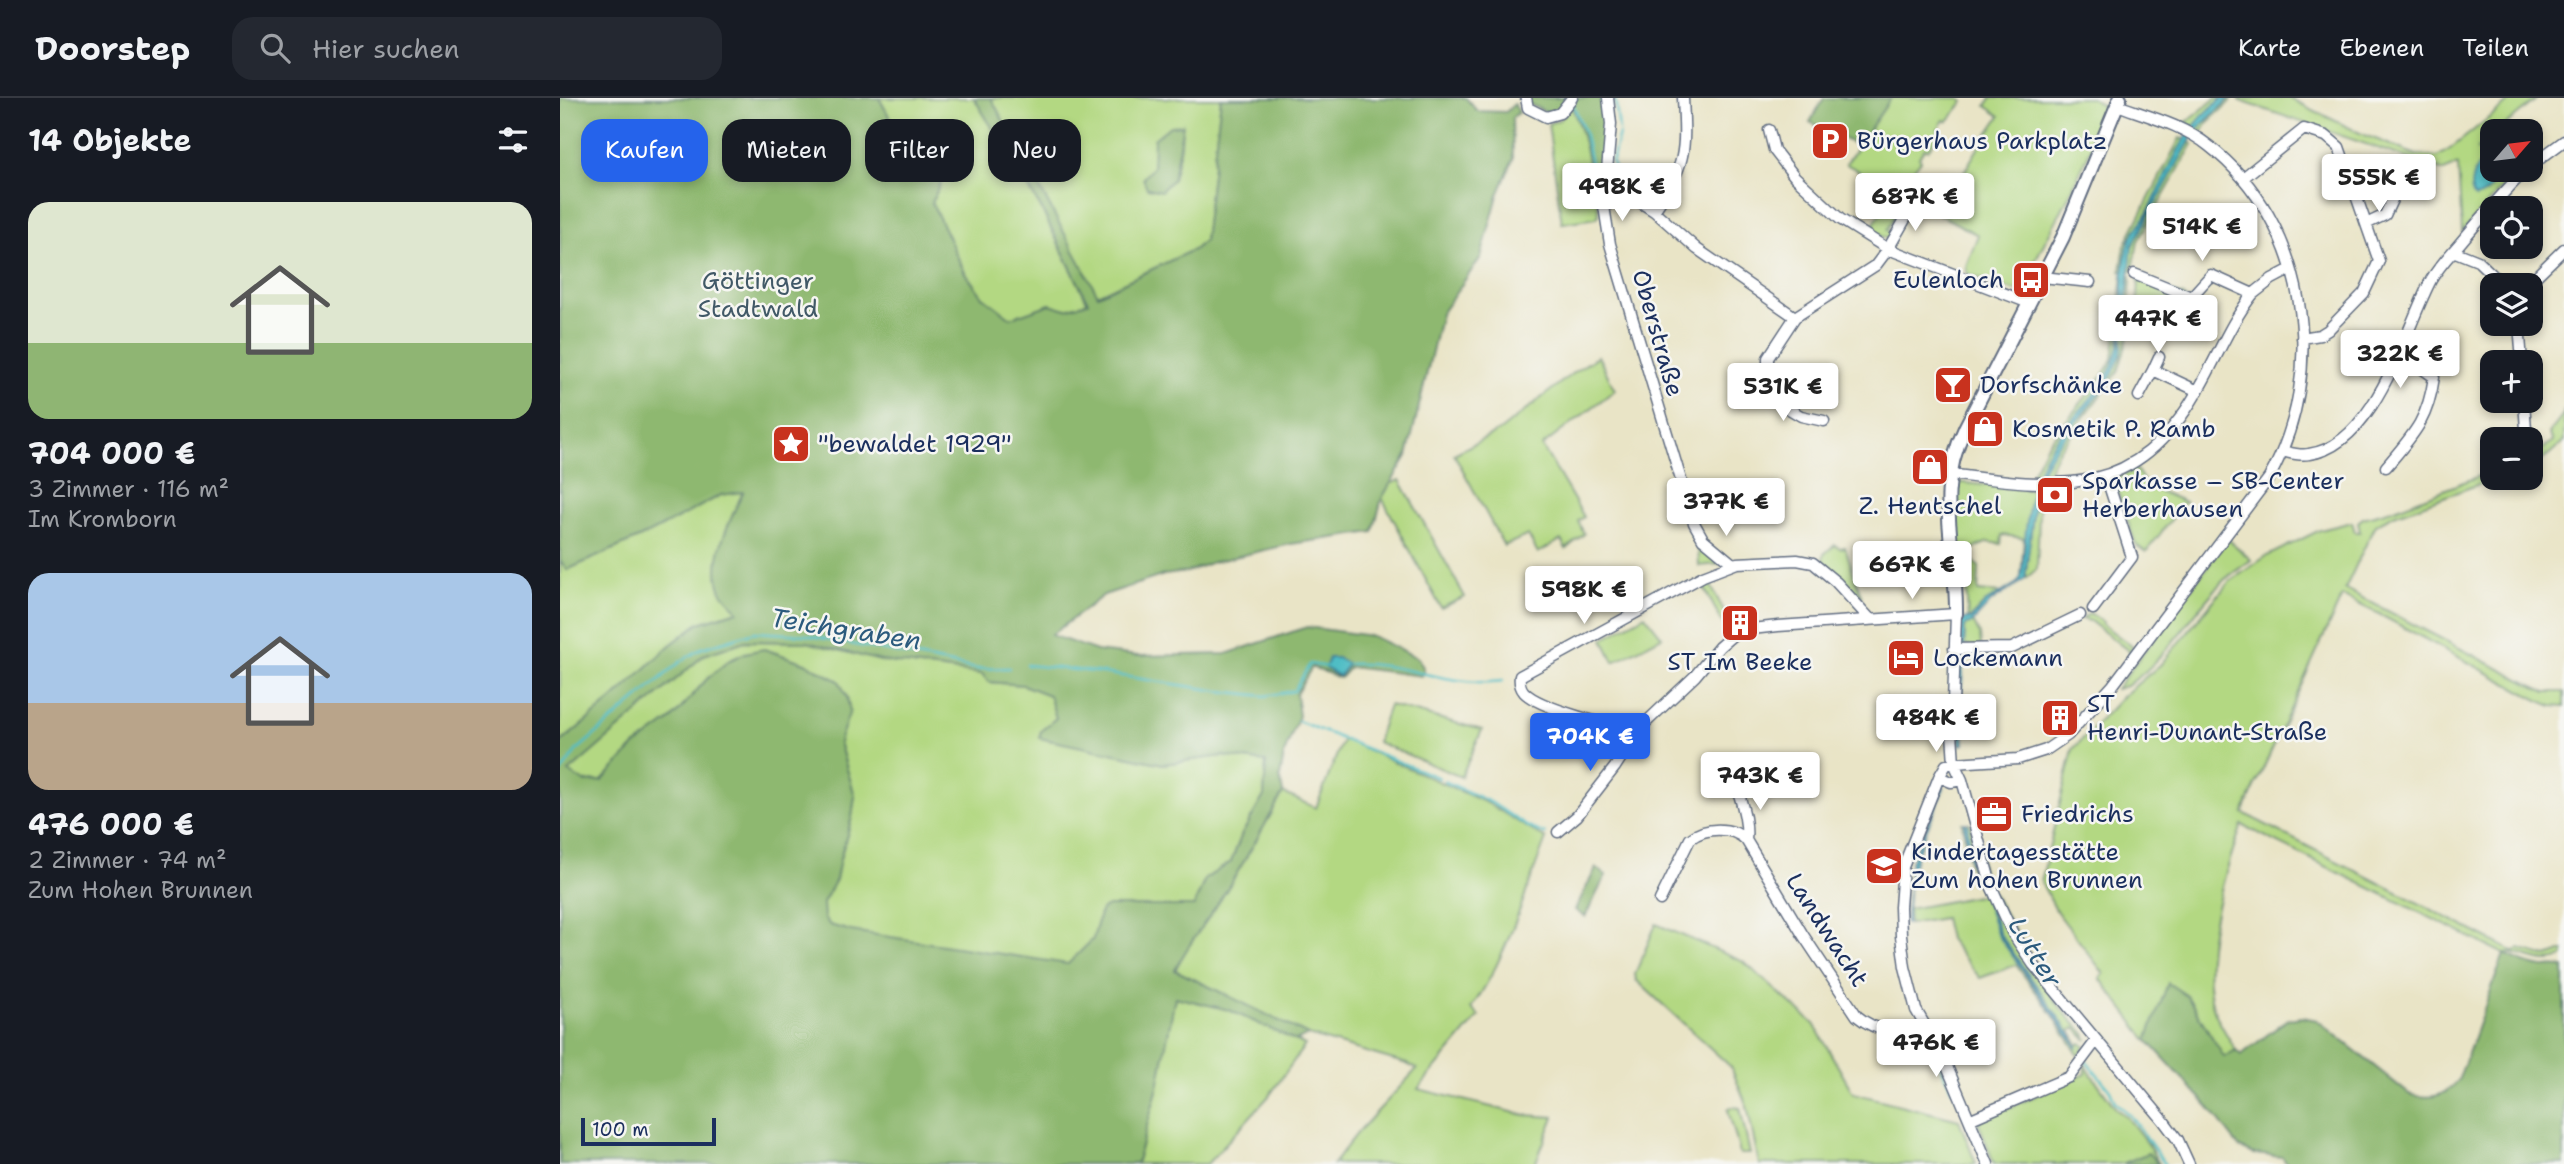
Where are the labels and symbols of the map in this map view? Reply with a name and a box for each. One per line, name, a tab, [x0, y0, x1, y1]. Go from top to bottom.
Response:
north arrow	[2480, 119, 2543, 182]
parking icon: Bürgerhaus Parkplatz	[1809, 120, 1851, 162]
place label: Bürgerhaus Parkplatz	[1857, 125, 2107, 157]
pin: 555K €	[2322, 155, 2436, 214]
pin: 498K €	[1565, 164, 1679, 223]
pin: 687K €	[1858, 174, 1972, 233]
pin: 514K €	[2145, 204, 2259, 263]
bus stop icon: Eulenloch	[2010, 259, 2052, 301]
place label: Eulenloch	[1893, 264, 2004, 296]
park label: Göttinger Stadtwald	[698, 265, 818, 325]
street label: Oberstraße	[1625, 266, 1691, 400]
pin: 447K €	[2101, 296, 2215, 355]
pin: 322K €	[2343, 330, 2457, 390]
pin: 531K €	[1726, 364, 1840, 423]
bar icon: Dorfschänke	[1932, 364, 1974, 406]
place label: Dorfschänke	[1980, 369, 2123, 401]
shop icon: Kosmetik P. Ramb	[1964, 408, 2006, 450]
place label: Kosmetik P. Ramb	[2012, 413, 2216, 445]
place icon: "bewaldet 1929"	[770, 423, 812, 465]
place label: "bewaldet 1929"	[818, 428, 1012, 460]
shop icon: Z. Hentschel	[1909, 446, 1951, 488]
place label: Sparkasse – SB-Center Herberhausen	[2082, 465, 2345, 525]
bank icon: Sparkasse – SB-Center Herberhausen	[2034, 474, 2076, 516]
pin: 377K €	[1669, 478, 1783, 538]
place label: Z. Hentschel	[1859, 490, 2002, 522]
pin: 667K €	[1855, 542, 1969, 601]
pin: 598K €	[1527, 566, 1641, 626]
water label: Teichgraben	[768, 599, 924, 658]
building icon: ST Im Beeke	[1719, 602, 1761, 644]
hotel icon: Lockemann	[1885, 637, 1927, 679]
place label: Lockemann	[1933, 642, 2063, 674]
place label: ST Im Beeke	[1668, 646, 1812, 678]
place label: ST Henri-Dunant-Straße	[2087, 688, 2327, 748]
pin: 484K €	[1879, 694, 1993, 754]
building icon: ST Henri-Dunant-Straße	[2039, 697, 2081, 739]
pin: 704K €	[1533, 714, 1647, 773]
pin: 743K €	[1703, 752, 1817, 812]
office icon: Friedrichs	[1973, 793, 2015, 835]
place label: Friedrichs	[2021, 798, 2134, 830]
place label: Kindertagesstätte Zum hohen Brunnen	[1911, 836, 2143, 896]
school or university icon: Kindertagesstätte Zum hohen Brunnen	[1863, 845, 1905, 887]
street label: Landwacht	[1778, 867, 1876, 993]
water label: Lutter	[2000, 910, 2071, 994]
pin: 476K €	[1879, 1020, 1993, 1079]
scale bar	[581, 1115, 716, 1147]

